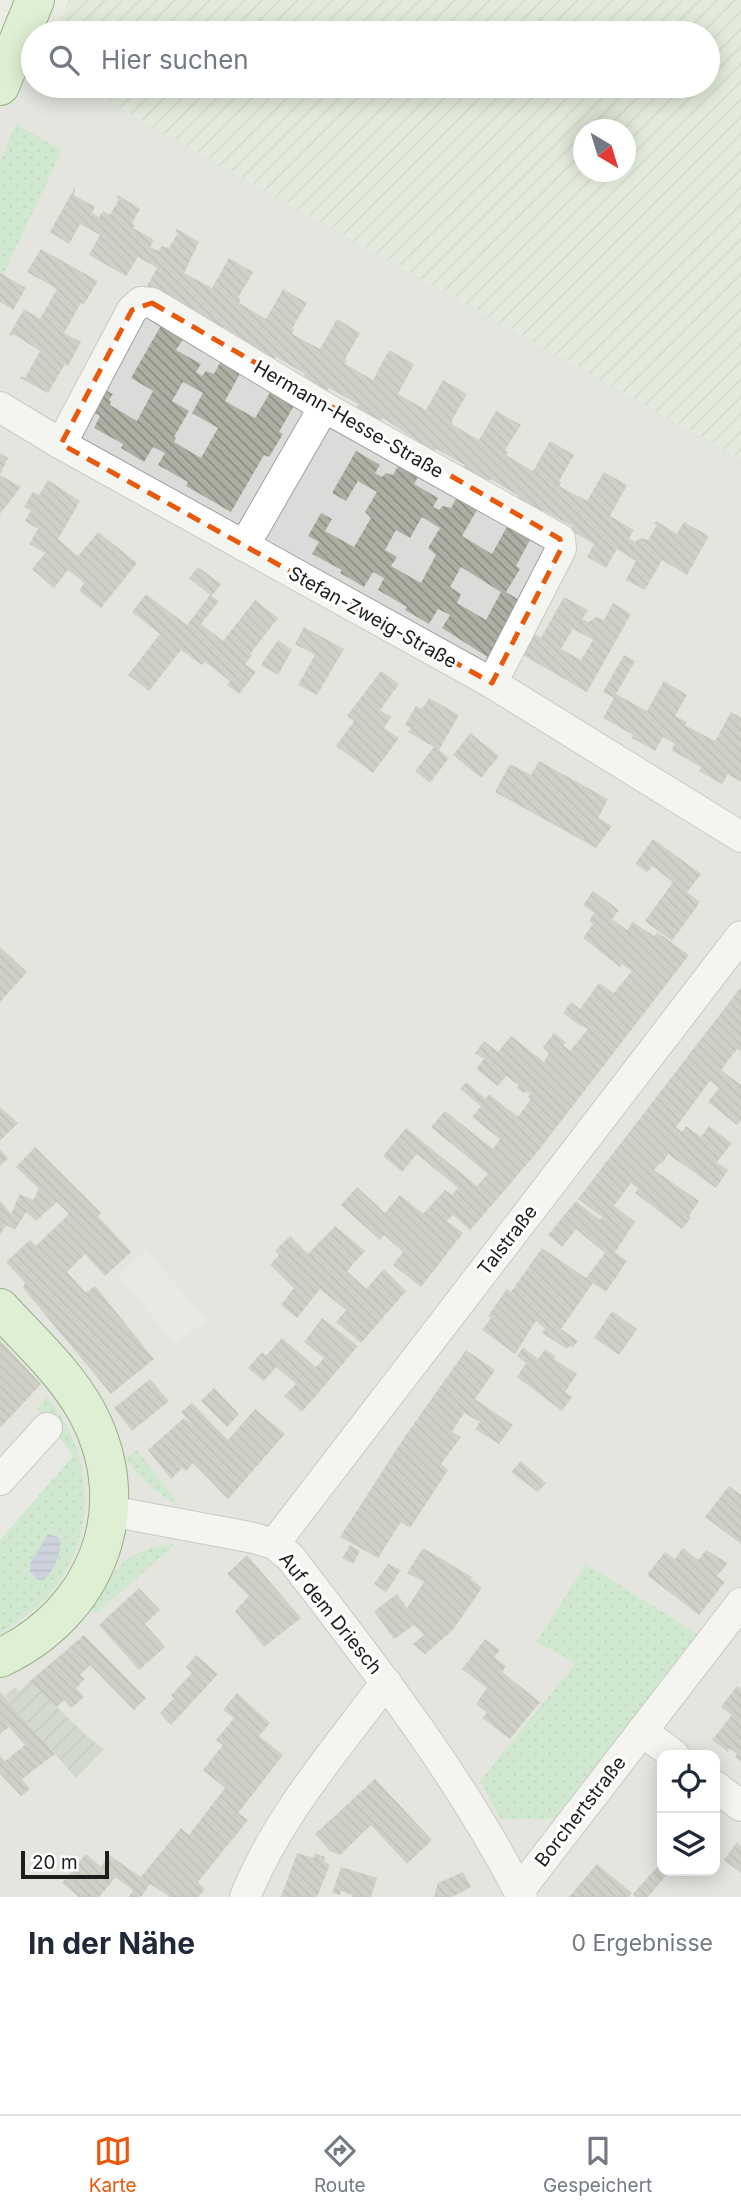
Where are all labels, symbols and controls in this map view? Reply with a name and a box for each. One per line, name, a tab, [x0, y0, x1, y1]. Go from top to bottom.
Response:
search box	[21, 21, 720, 98]
icon: search	[45, 41, 83, 79]
text: Hier suchen	[101, 44, 249, 75]
north arrow	[573, 119, 636, 182]
street label: Hermann-Hesse-Straße	[250, 356, 448, 483]
street label: Stefan-Zweig-Straße	[285, 562, 461, 673]
street label: Talstraße	[473, 1201, 542, 1280]
street label: Auf dem Driesch	[274, 1548, 387, 1679]
map controls	[657, 1750, 720, 1876]
button: locate	[657, 1750, 720, 1813]
street label: Borchertstraße	[530, 1751, 631, 1871]
button: layers	[657, 1813, 720, 1876]
scale bar	[21, 1848, 108, 1880]
text: 20 m	[32, 1851, 78, 1874]
text: In der Nähe	[28, 1925, 195, 1961]
text: 0 Ergebnisse	[571, 1929, 713, 1957]
tab: Karte	[89, 2132, 137, 2197]
tab: Route	[314, 2132, 366, 2197]
tab: Gespeichert	[543, 2132, 652, 2197]

